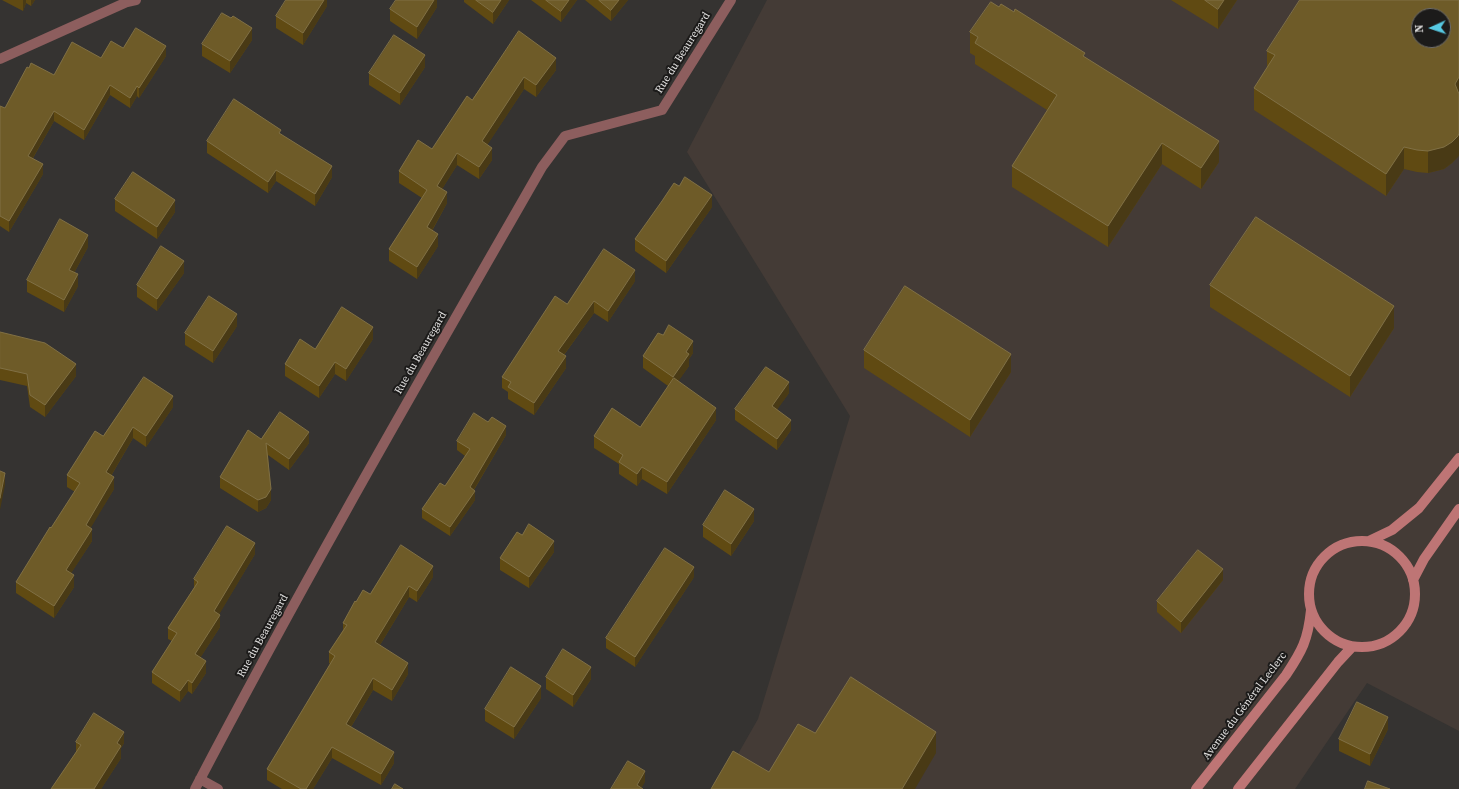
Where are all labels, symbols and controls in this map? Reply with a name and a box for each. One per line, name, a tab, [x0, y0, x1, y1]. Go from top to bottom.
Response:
north arrow	[1411, 8, 1451, 48]
street label: Rue du Beauregard	[653, 10, 713, 96]
text: N	[1412, 24, 1427, 33]
street label: Rue du Beauregard	[392, 309, 450, 397]
street label: Rue du Beauregard	[235, 592, 291, 680]
street label: Avenue du Général Leclerc	[1200, 650, 1290, 762]

